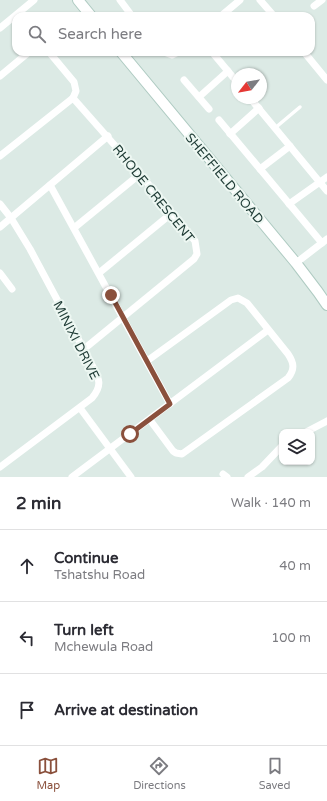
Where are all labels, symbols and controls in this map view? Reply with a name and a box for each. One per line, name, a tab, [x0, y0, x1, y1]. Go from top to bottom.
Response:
search box	[12, 12, 315, 56]
icon: search	[26, 23, 48, 45]
text: Search here	[58, 25, 142, 43]
north arrow	[231, 68, 267, 104]
street label: SHEFFIELD ROAD	[182, 130, 267, 227]
street label: RHODE CRESCENT	[109, 141, 198, 246]
route end	[102, 286, 120, 304]
street label: MINIXI DRIVE	[49, 298, 103, 383]
route start	[121, 425, 139, 443]
map controls	[279, 429, 315, 465]
button: layers	[279, 429, 315, 465]
text: 2 min	[16, 493, 61, 514]
text: Walk · 140 m	[231, 495, 311, 511]
text: Continue	[54, 549, 118, 567]
icon: ahead	[16, 555, 38, 577]
text: 40 m	[279, 558, 311, 574]
text: Tshatshu Road	[54, 567, 145, 583]
text: Turn left	[54, 621, 114, 639]
icon: left	[16, 627, 38, 649]
text: 100 m	[271, 630, 311, 646]
text: Mchewula Road	[54, 639, 153, 655]
icon: arrive	[16, 699, 38, 721]
text: Arrive at destination	[54, 701, 198, 719]
tab: Map	[36, 755, 60, 792]
tab: Directions	[133, 755, 186, 792]
tab: Saved	[259, 755, 291, 792]

